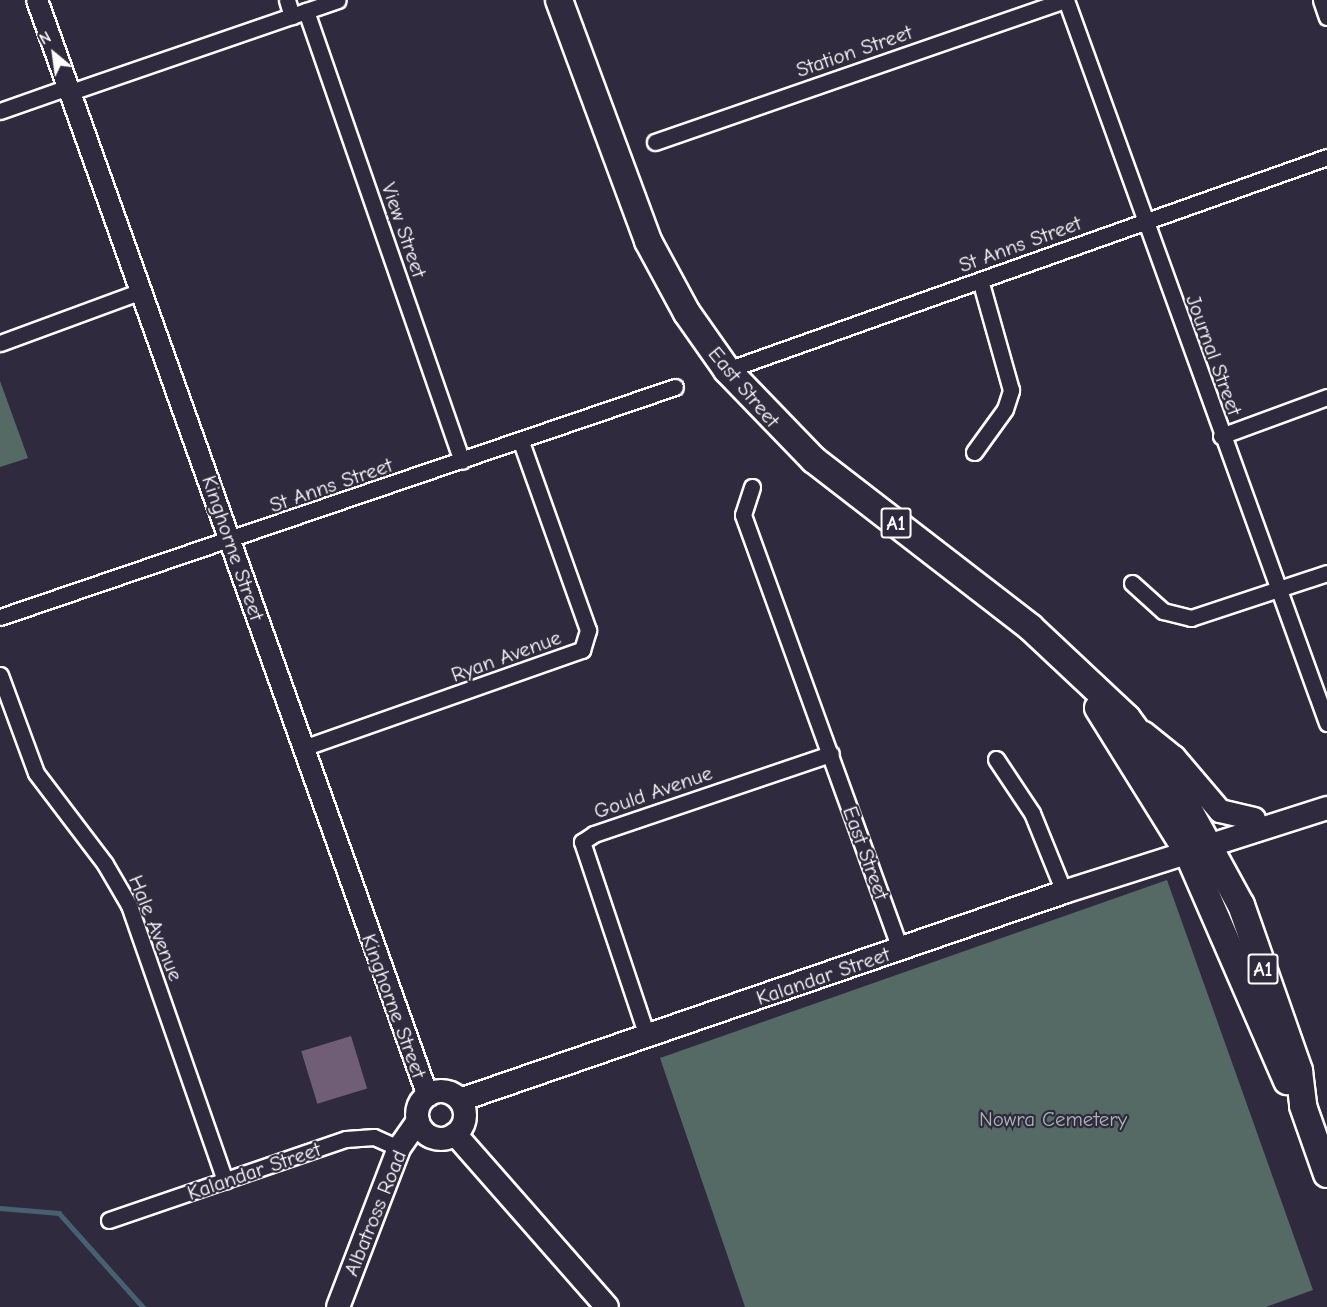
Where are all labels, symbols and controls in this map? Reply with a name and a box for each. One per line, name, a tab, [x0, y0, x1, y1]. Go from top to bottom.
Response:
street label: Station Street	[793, 19, 915, 83]
north arrow	[24, 24, 84, 84]
text: N	[36, 28, 54, 49]
street label: View Street	[376, 179, 432, 281]
street label: St Anns Street	[955, 210, 1085, 278]
street label: Journal Street	[1181, 291, 1247, 419]
street label: East Street	[703, 341, 785, 433]
street label: St Anns Street	[266, 452, 396, 518]
street label: Kinghorne Street	[196, 472, 270, 624]
road number: A1	[880, 506, 912, 540]
street label: Ryan Avenue	[448, 624, 564, 688]
street label: Gould Avenue	[590, 760, 716, 824]
street label: East Street	[837, 803, 895, 903]
street label: Hale Avenue	[123, 871, 189, 985]
street label: Kinghorne Street	[356, 930, 432, 1082]
street label: Kalandar Street	[753, 941, 893, 1011]
road number: A1	[1246, 952, 1280, 986]
park label: Nowra Cemetery	[979, 1106, 1127, 1132]
street label: Kalandar Street	[184, 1136, 324, 1206]
street label: Albatross Road	[338, 1146, 412, 1280]

